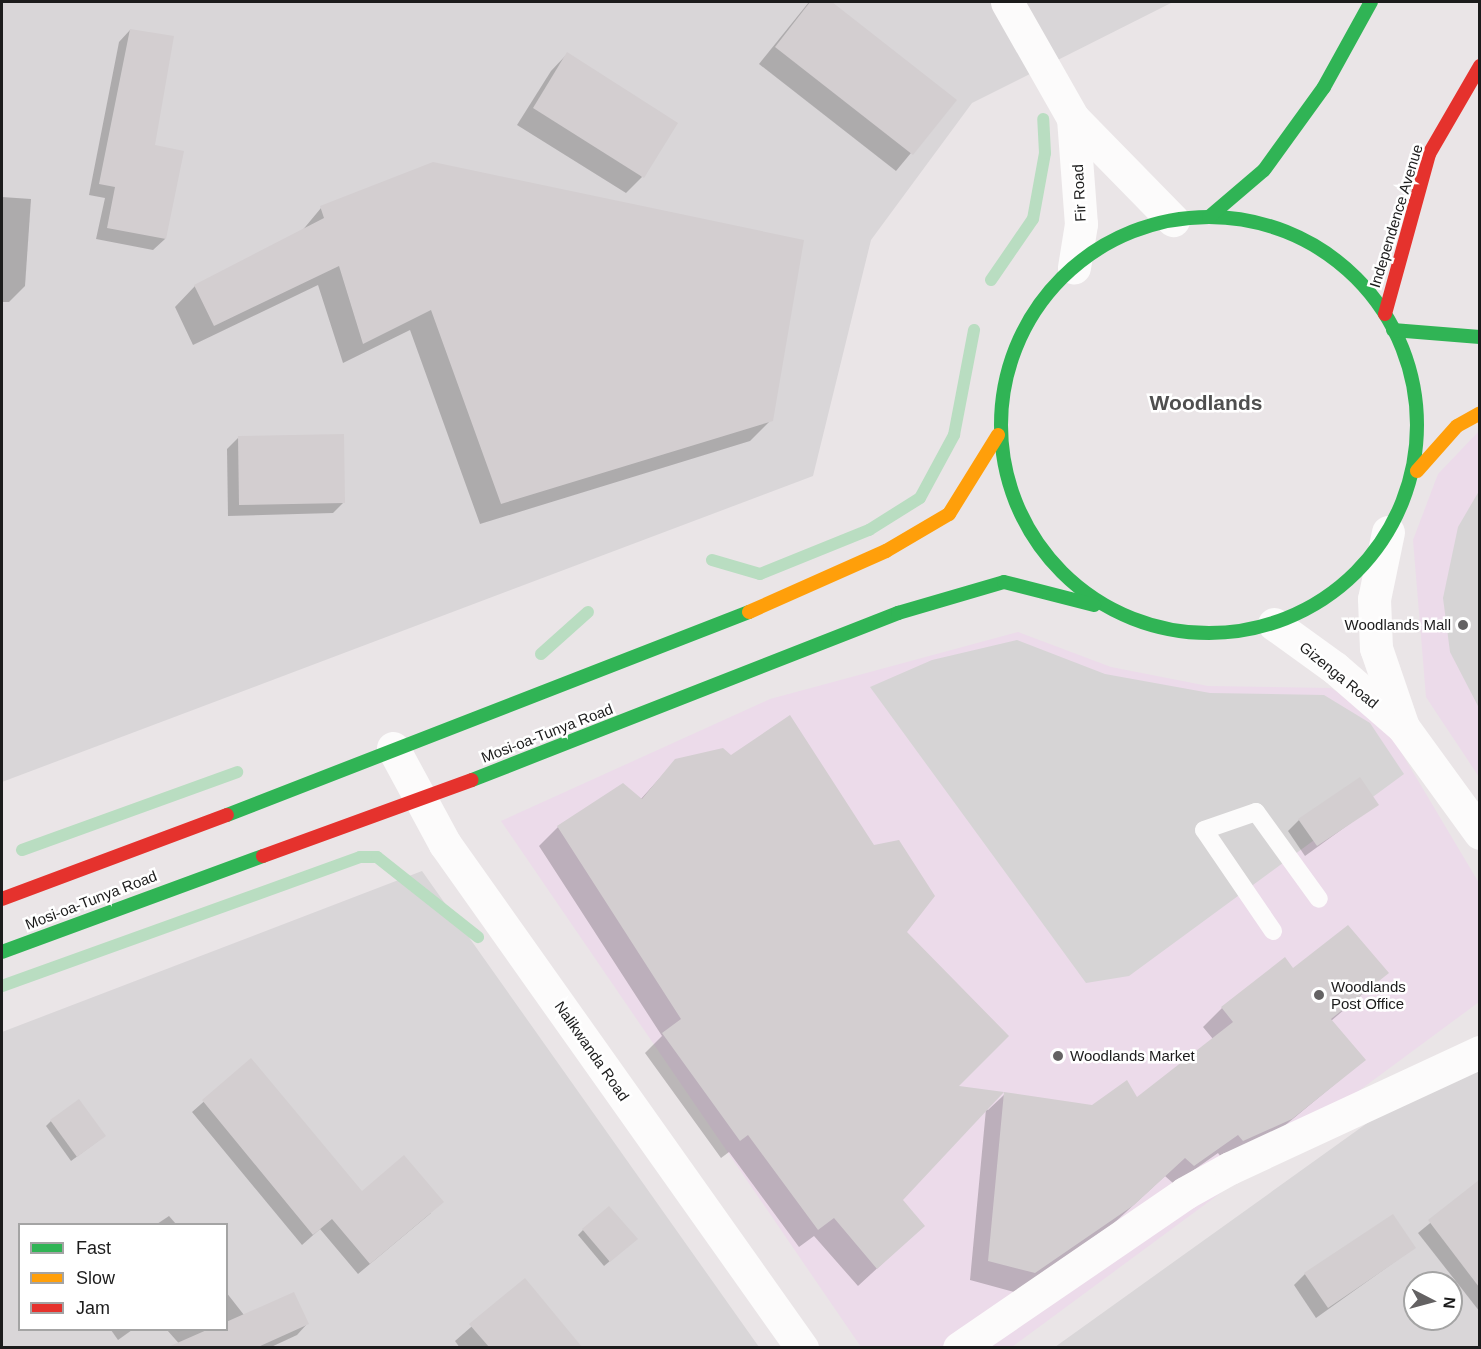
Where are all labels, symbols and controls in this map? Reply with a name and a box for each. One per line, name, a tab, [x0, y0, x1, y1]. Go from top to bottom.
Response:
street label: Independence Avenue	[1365, 142, 1427, 290]
street label: Fir Road	[1069, 164, 1089, 222]
district label: Woodlands	[1150, 390, 1262, 416]
place label: Woodlands Mall	[1345, 616, 1451, 634]
marker: Woodlands Mall	[1456, 618, 1470, 632]
street label: Gizenga Road	[1296, 638, 1382, 712]
street label: Mosi-oa-Tunya Road	[479, 700, 615, 766]
street label: Mosi-oa-Tunya Road	[23, 867, 159, 933]
place label: Woodlands Post Office	[1331, 977, 1406, 1012]
marker: Woodlands Post Office	[1312, 988, 1326, 1002]
street label: Nalikwanda Road	[551, 998, 633, 1104]
place label: Woodlands Market	[1070, 1047, 1195, 1065]
marker: Woodlands Market	[1051, 1049, 1065, 1063]
legend	[18, 1223, 228, 1331]
text: Fast	[76, 1238, 111, 1258]
text: Slow	[76, 1268, 115, 1288]
north arrow	[1403, 1271, 1463, 1331]
text: N	[1440, 1296, 1458, 1309]
text: Jam	[76, 1298, 110, 1318]

